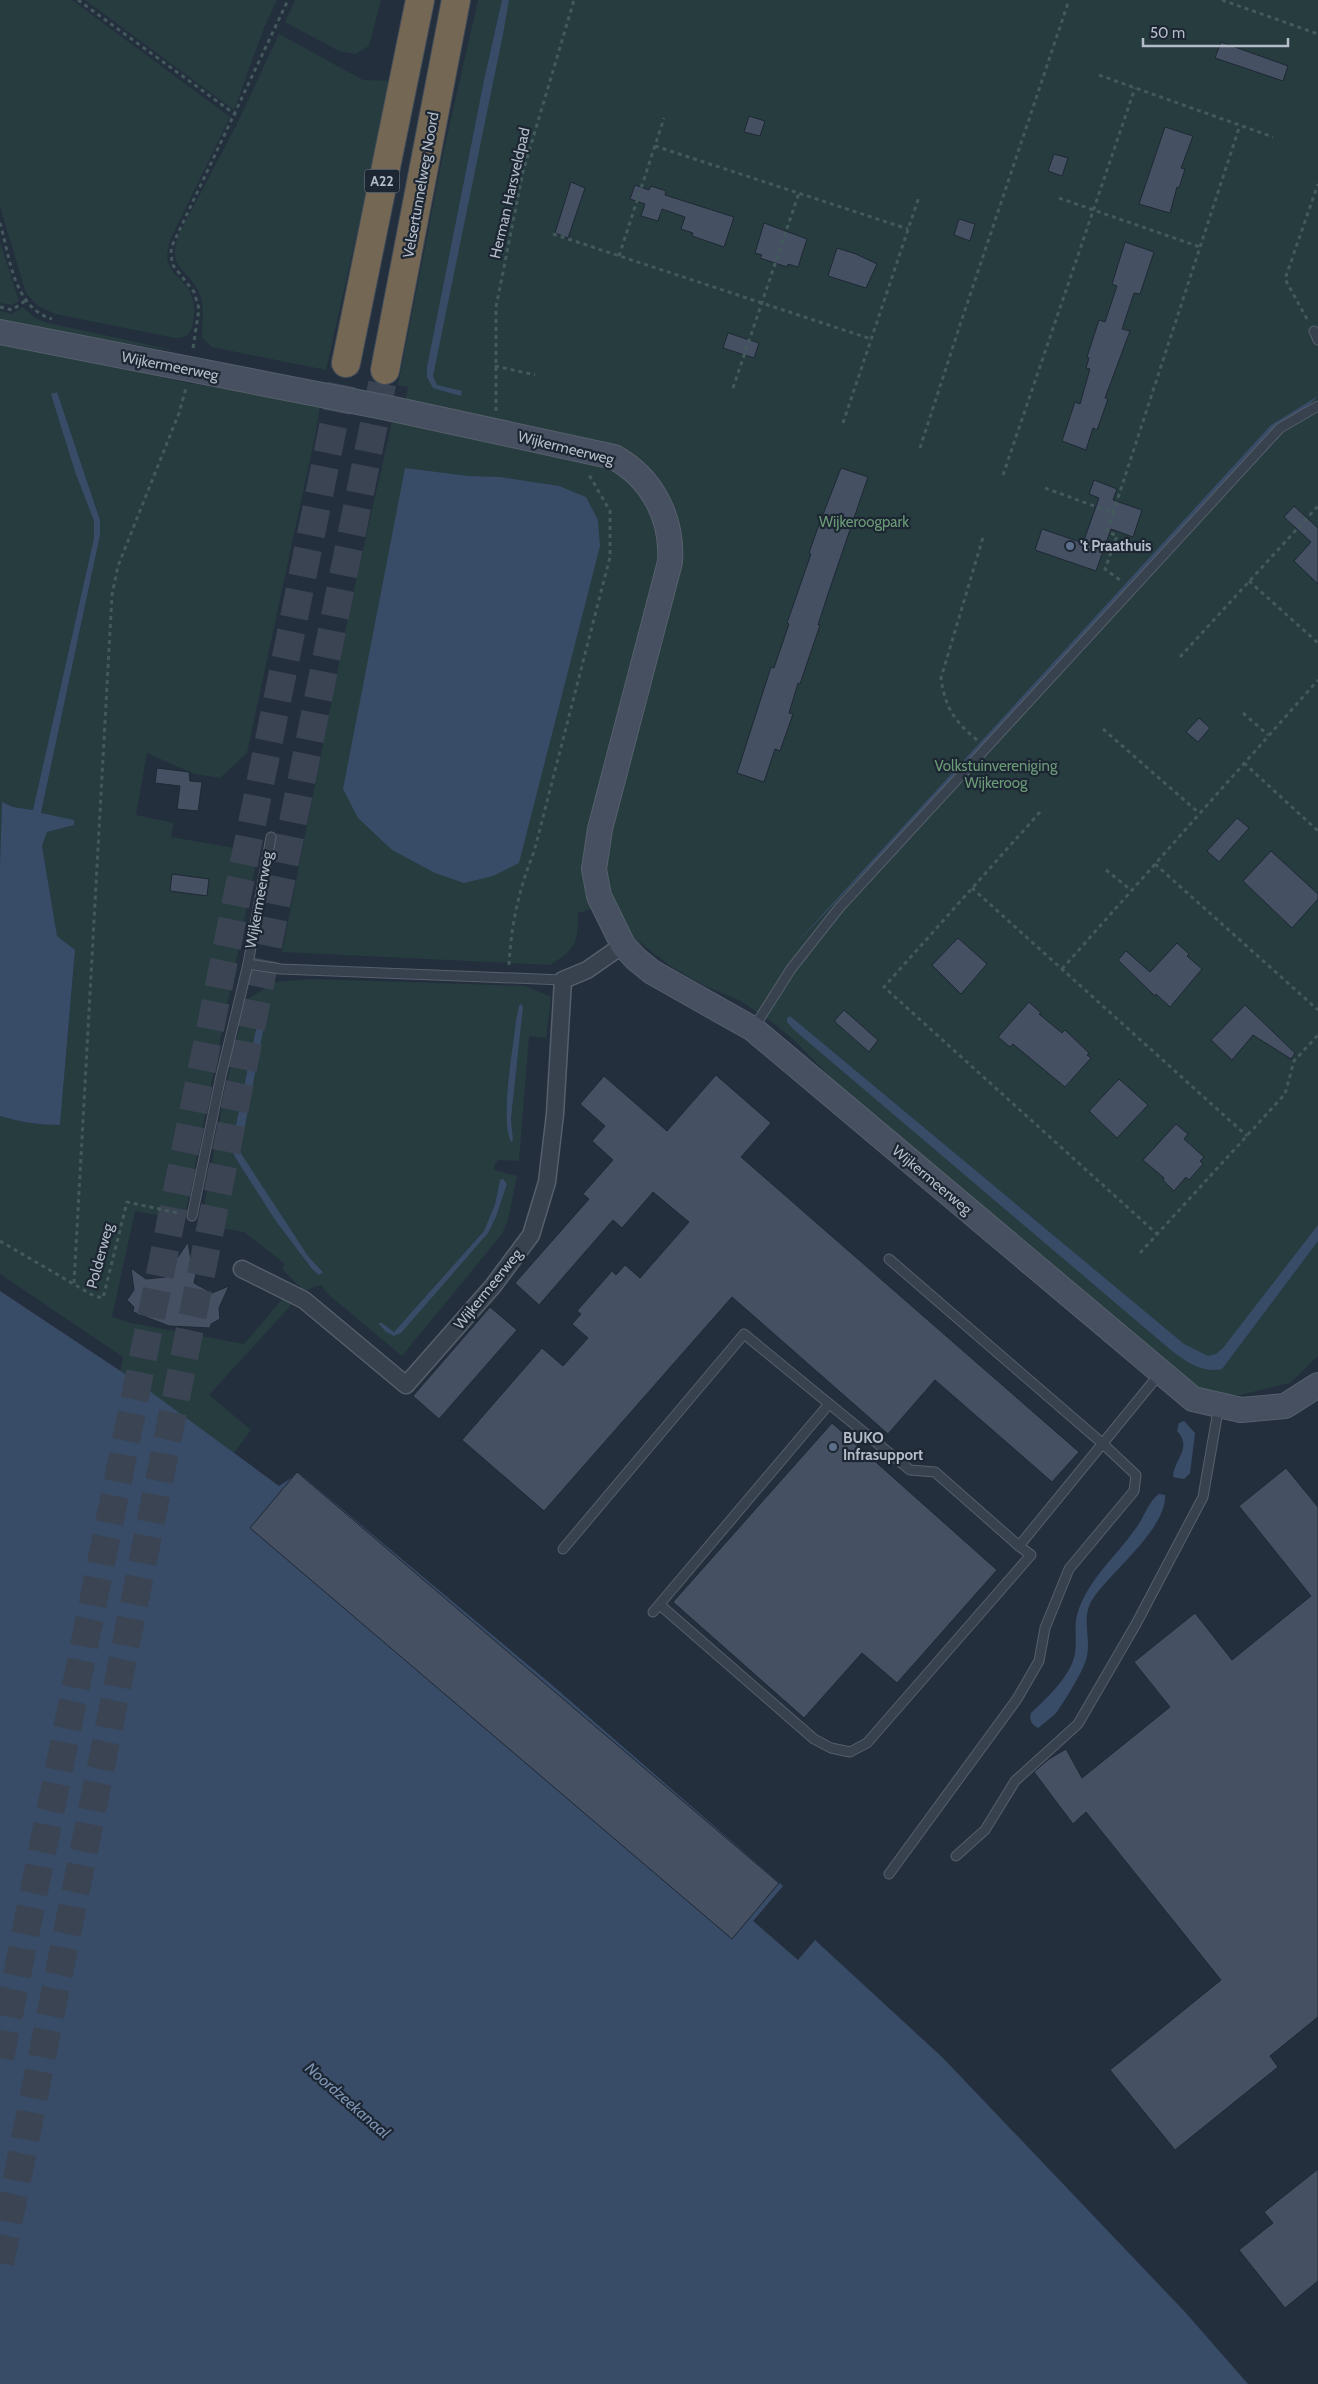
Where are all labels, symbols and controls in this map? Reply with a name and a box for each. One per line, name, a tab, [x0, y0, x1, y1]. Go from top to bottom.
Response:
scale bar	[1143, 15, 1288, 47]
text: 50 m	[1150, 24, 1185, 42]
street label: Velsertunnelweg Noord	[399, 111, 443, 259]
street label: Herman Harsveldpad	[486, 126, 534, 260]
road number: A22	[364, 170, 400, 192]
street label: Wijkermeerweg	[120, 348, 221, 384]
street label: Wijkermeerweg	[516, 427, 616, 469]
park label: Wijkeroogpark	[819, 513, 909, 531]
place label: 't Praathuis	[1080, 537, 1151, 555]
marker: 't Praathuis	[1064, 540, 1076, 552]
park label: Volkstuinvereniging Wijkeroog	[935, 757, 1058, 792]
street label: Wijkermeerweg	[242, 849, 277, 950]
street label: Wijkermeerweg	[888, 1141, 976, 1219]
street label: Polderweg	[83, 1221, 117, 1291]
street label: Wijkermeerweg	[450, 1245, 526, 1333]
place label: BUKO Infrasupport	[843, 1429, 923, 1464]
marker: BUKO Infrasupport	[827, 1441, 839, 1453]
water label: Noordzeekanaal	[301, 2058, 394, 2142]

